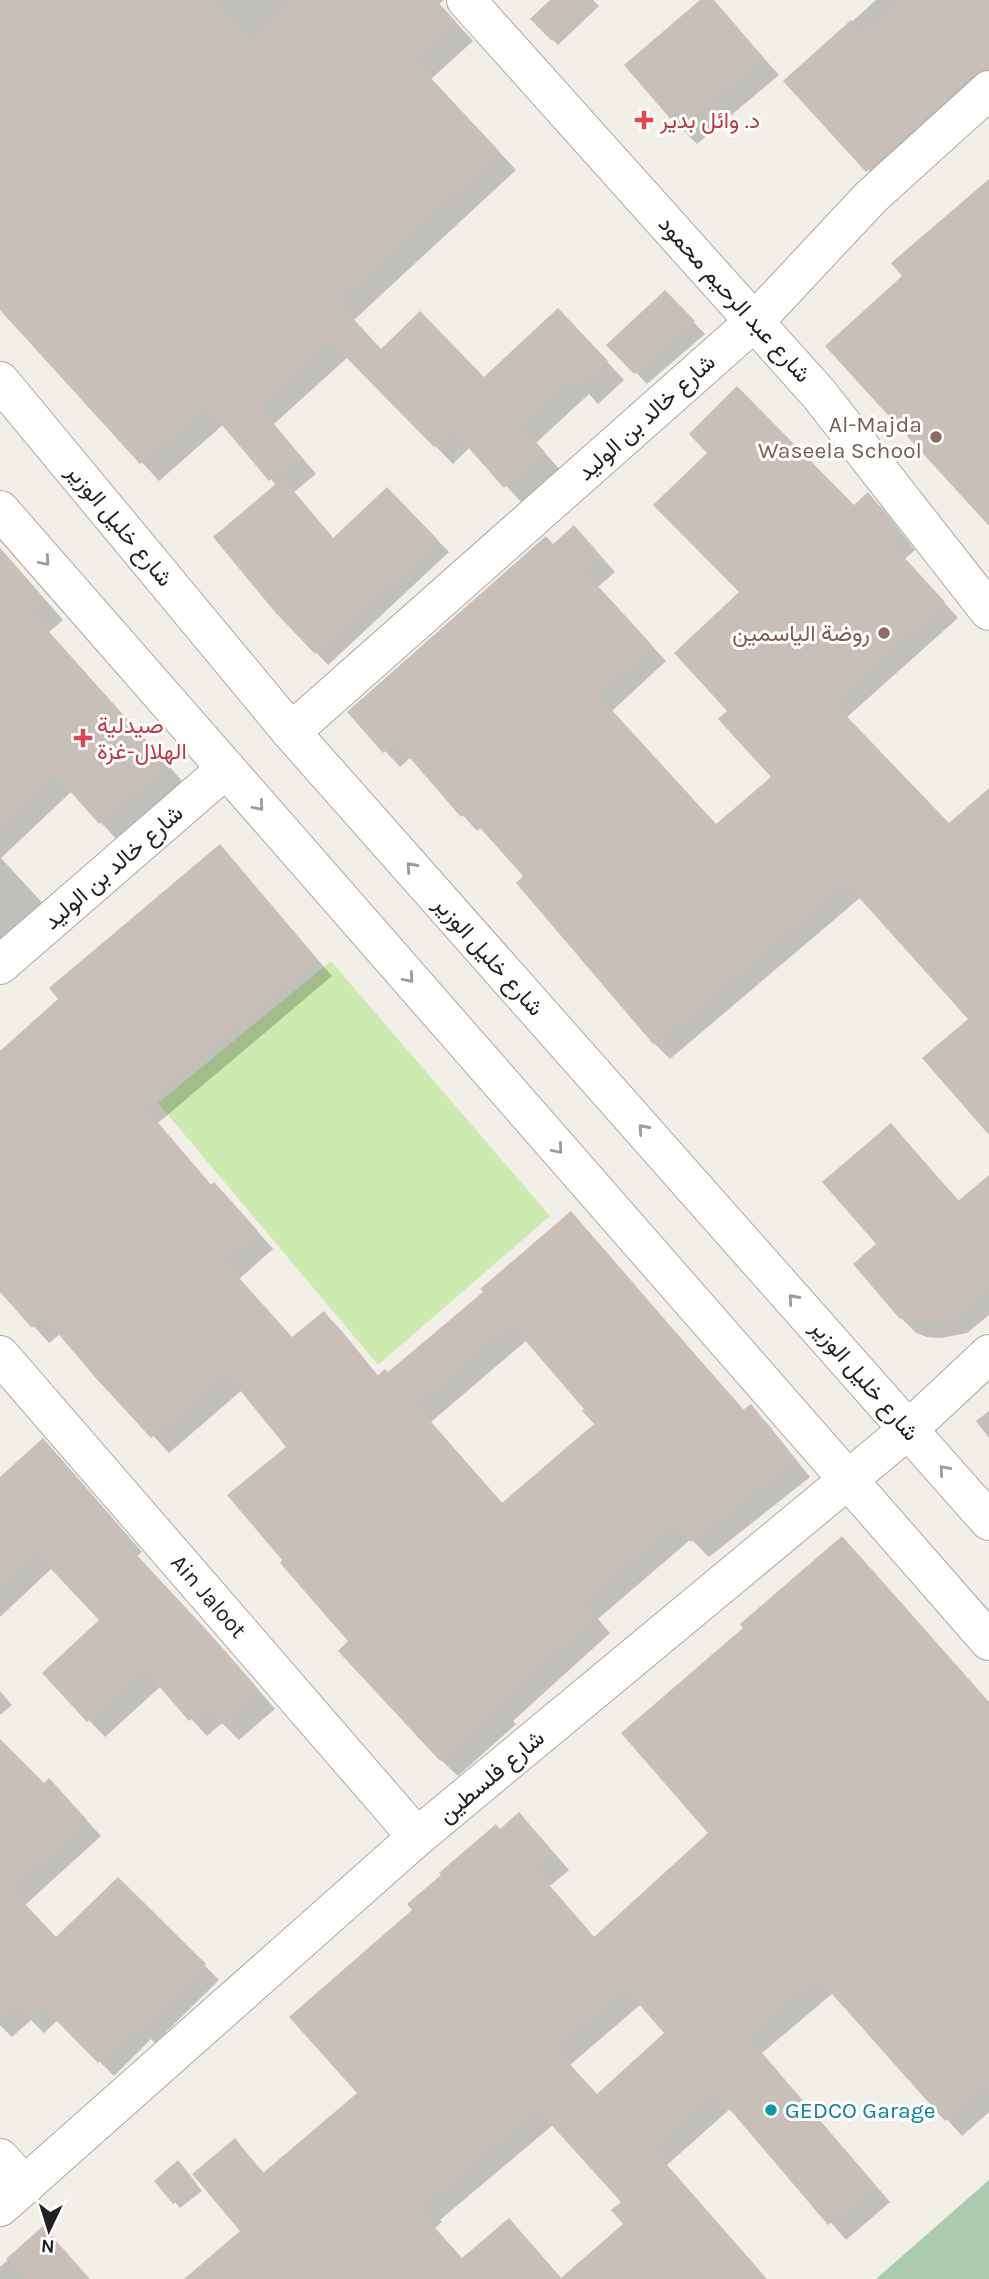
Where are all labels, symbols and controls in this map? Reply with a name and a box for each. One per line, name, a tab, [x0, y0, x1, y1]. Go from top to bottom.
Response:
place label: د. وائل بدير	[659, 107, 760, 135]
marker: د. وائل بدير	[634, 110, 654, 130]
street label: شارع عبد الرحيم محمود	[651, 211, 816, 389]
street label: شارع خالد بن الوليد	[572, 349, 722, 488]
place label: Al-Majda Waseela School	[758, 411, 922, 464]
marker: Al-Majda Waseela School	[928, 429, 944, 445]
street label: شارع خليل الوزير	[58, 458, 179, 593]
one-way arrow	[37, 553, 49, 566]
place label: روضة الياسمين	[732, 620, 870, 648]
marker: روضة الياسمين	[876, 625, 892, 641]
place label: صيدلية الهلال-غزة	[97, 712, 187, 766]
marker: صيدلية الهلال-غزة	[75, 730, 91, 746]
one-way arrow	[251, 798, 263, 811]
street label: شارع خالد بن الوليد	[38, 800, 190, 937]
one-way arrow	[407, 862, 419, 875]
street label: شارع خليل الوزير	[426, 890, 549, 1023]
one-way arrow	[401, 969, 413, 982]
one-way arrow	[639, 1124, 651, 1137]
one-way arrow	[550, 1141, 562, 1154]
one-way arrow	[789, 1294, 802, 1307]
street label: شارع خليل الوزير	[803, 1314, 924, 1448]
one-way arrow	[940, 1465, 952, 1478]
street label: Ain Jaloot	[165, 1549, 252, 1644]
street label: شارع فلسطين	[433, 1724, 551, 1830]
place label: GEDCO Garage	[785, 2097, 936, 2124]
marker: GEDCO Garage	[763, 2102, 779, 2118]
north arrow	[14, 2195, 84, 2265]
text: N	[40, 2235, 55, 2257]

